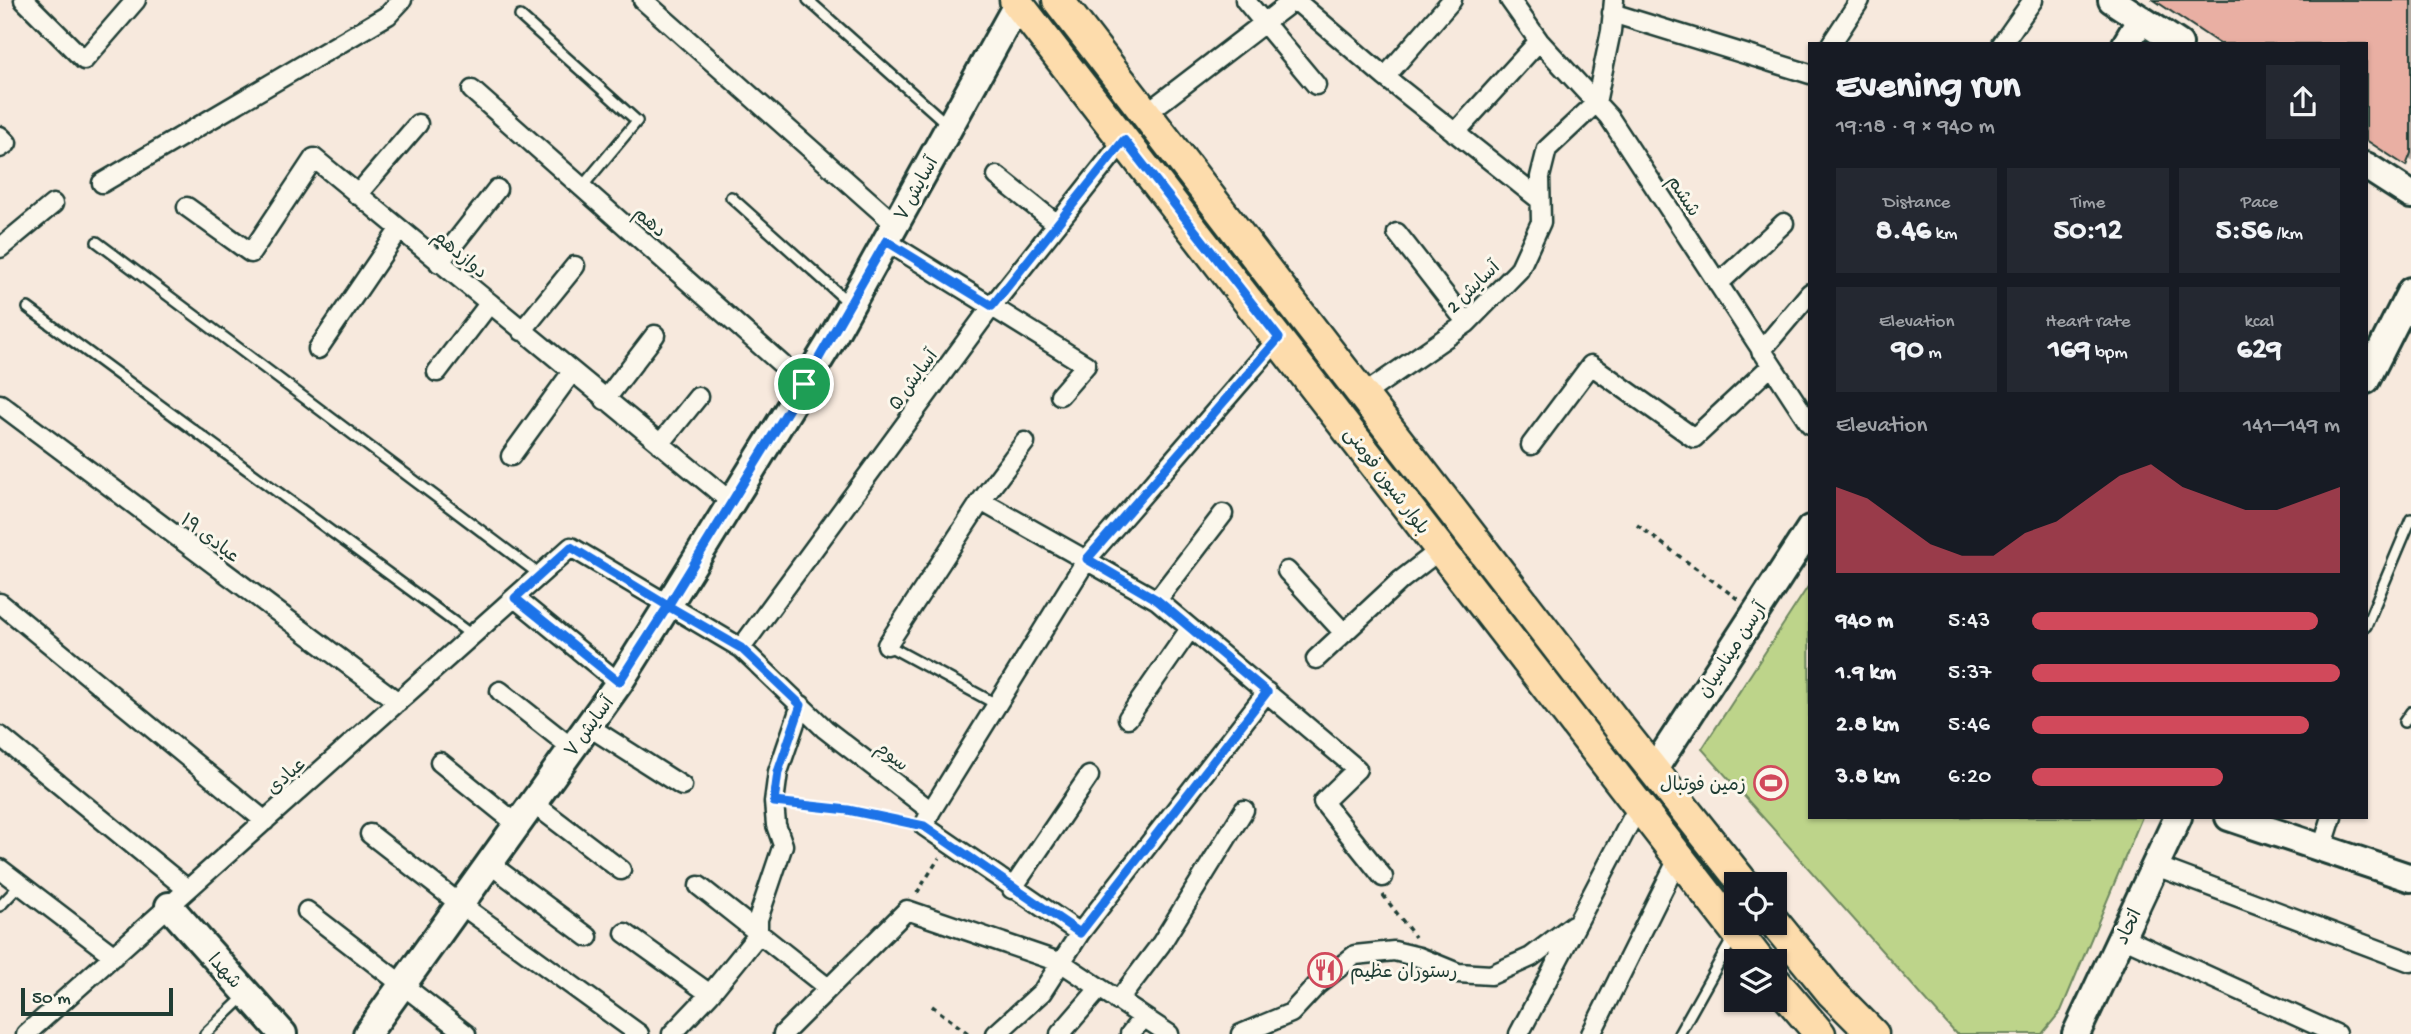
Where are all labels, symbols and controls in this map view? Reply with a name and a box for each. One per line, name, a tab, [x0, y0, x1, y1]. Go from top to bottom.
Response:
button: share	[2266, 65, 2340, 139]
text: Evening run	[1836, 66, 2020, 110]
text: 19:18 · 9 × 940 m	[1836, 114, 1995, 141]
street label: آسایش ۷	[889, 151, 946, 226]
street label: ششم	[1660, 172, 1704, 222]
text: Distance	[1883, 192, 1950, 215]
text: Time	[2071, 192, 2105, 215]
text: Pace	[2241, 192, 2278, 215]
street label: دهم	[628, 203, 670, 244]
text: 8.46	[1876, 215, 1931, 250]
text: 50:12	[2053, 215, 2123, 250]
text: 5:56	[2216, 215, 2272, 250]
text: km	[1931, 223, 1958, 246]
text: /km	[2272, 223, 2303, 246]
street label: دوازدهم	[427, 226, 491, 285]
street label: آسایش 2	[1441, 255, 1507, 320]
text: Elevation	[1879, 311, 1954, 334]
text: Heart rate	[2045, 311, 2131, 334]
text: kcal	[2244, 311, 2274, 334]
text: 90	[1892, 334, 1924, 369]
text: 169	[2048, 334, 2090, 369]
text: 629	[2237, 334, 2282, 369]
text: m	[1924, 342, 1942, 365]
text: bpm	[2090, 342, 2128, 365]
street label: آسایش ۵	[883, 344, 945, 416]
pin	[774, 354, 834, 414]
icon: arrive	[785, 365, 823, 403]
text: Elevation	[1836, 413, 1927, 440]
text: 141–149 m	[2243, 413, 2340, 440]
street label: بلوار شیون فومنی	[1337, 424, 1433, 540]
street label: عبادی ۱۹	[175, 510, 243, 569]
street label: آرسن میناسیان	[1693, 597, 1774, 703]
text: 940 m	[1836, 608, 1893, 635]
text: 5:43	[1948, 608, 1990, 635]
text: 1.9 km	[1836, 660, 1896, 687]
text: 5:37	[1948, 660, 1991, 687]
street label: آسایش ۷	[559, 691, 621, 763]
text: 2.8 km	[1836, 712, 1899, 739]
text: 5:46	[1948, 712, 1990, 739]
street label: سوم	[870, 738, 912, 778]
street label: عبادی	[263, 754, 312, 801]
sports icon: زمین فوتبال	[1752, 764, 1790, 802]
text: 3.8 km	[1836, 764, 1900, 791]
text: 6:20	[1948, 764, 1991, 791]
place label: زمین فوتبال	[1660, 775, 1746, 798]
map controls	[1724, 872, 1787, 1012]
button: locate	[1724, 872, 1787, 935]
street label: اتحاد	[2112, 906, 2148, 949]
button: layers	[1724, 949, 1787, 1012]
street label: شهدا	[201, 950, 245, 995]
restaurant icon: رستوران عظیم	[1306, 951, 1344, 989]
place label: رستوران عظیم	[1350, 962, 1458, 985]
scale bar	[21, 985, 173, 1017]
text: 50 m	[32, 988, 71, 1011]

